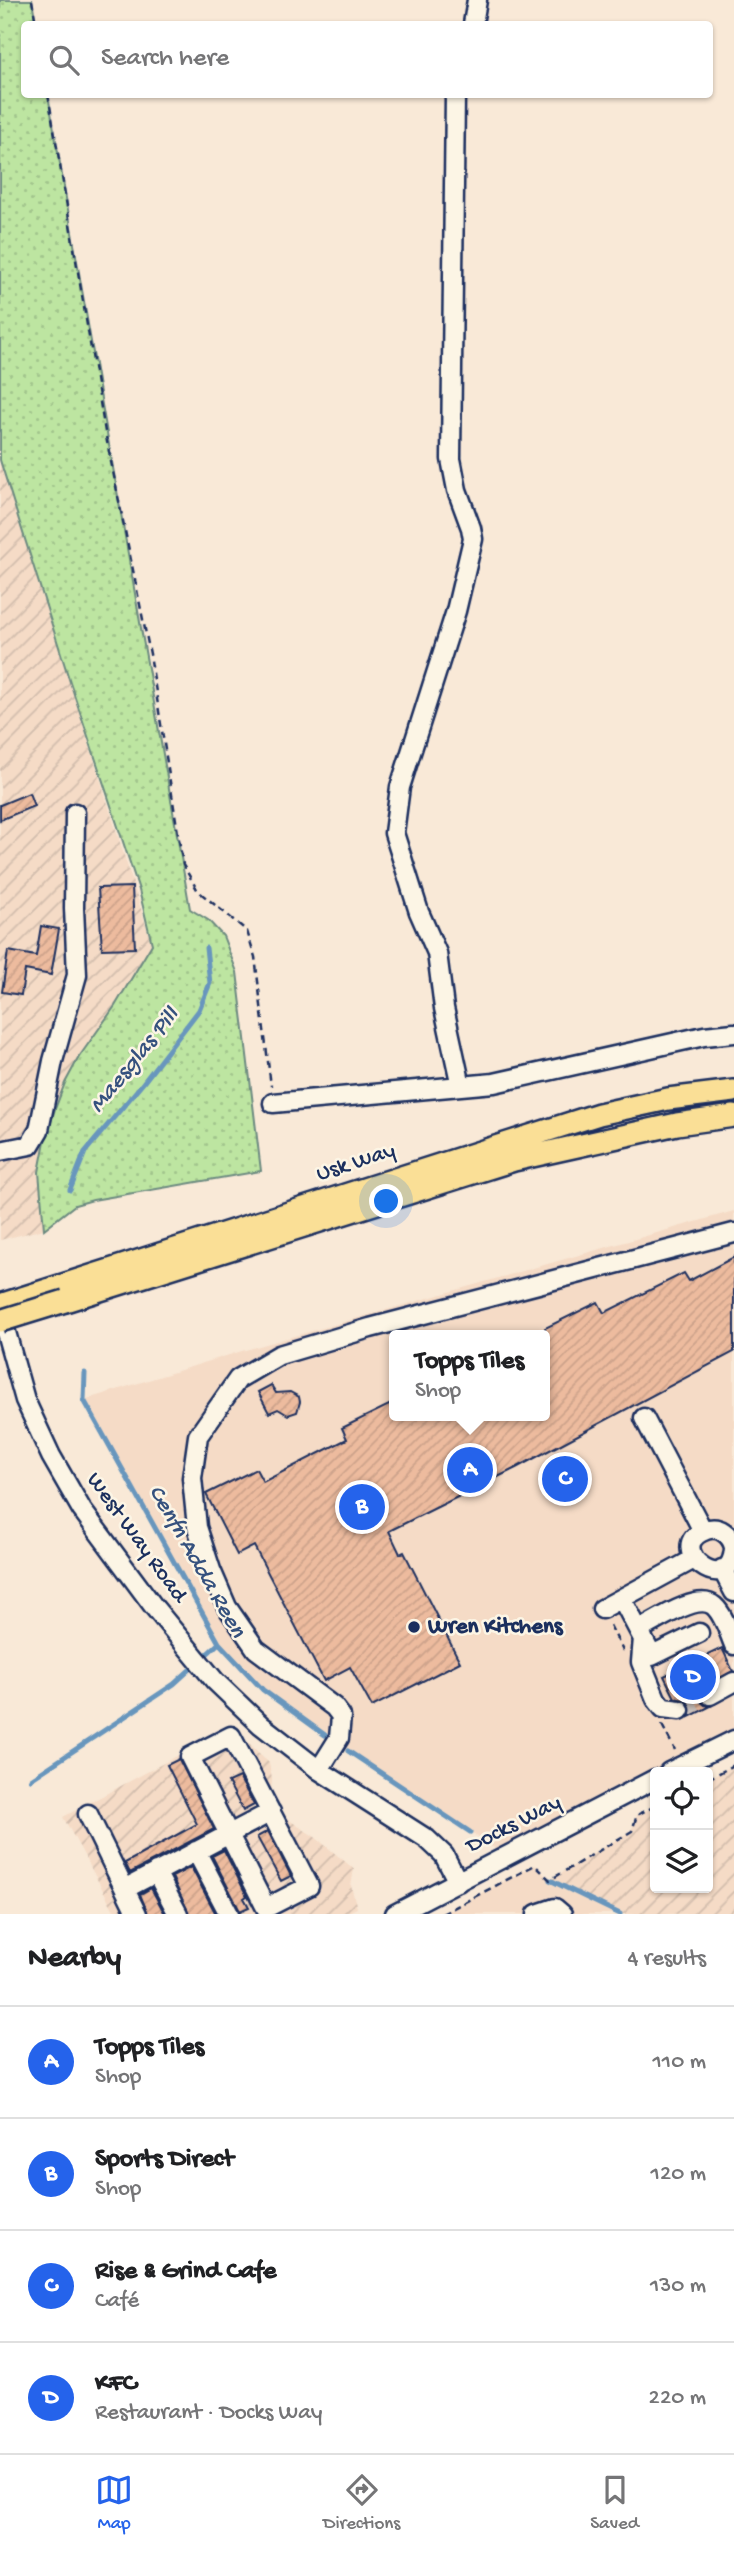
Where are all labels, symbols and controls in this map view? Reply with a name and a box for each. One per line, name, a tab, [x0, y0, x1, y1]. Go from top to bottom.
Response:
search box	[21, 21, 713, 98]
icon: search	[45, 41, 83, 79]
text: Search here	[101, 44, 229, 75]
water label: Maesglas Pill	[84, 1001, 187, 1119]
street label: Usk Way	[313, 1138, 399, 1188]
your location	[369, 1184, 403, 1218]
popup	[389, 1330, 550, 1421]
text: Topps Tiles	[415, 1347, 524, 1378]
text: Shop	[415, 1378, 461, 1405]
pin: A	[447, 1444, 493, 1496]
pin: C	[542, 1453, 588, 1505]
street label: West Way Road	[80, 1468, 193, 1609]
water label: Cenfn Adda Reen	[141, 1481, 252, 1644]
pin: B	[339, 1481, 385, 1533]
place label: Wren Kitchens	[427, 1614, 564, 1641]
marker: Wren Kitchens	[406, 1619, 422, 1635]
pin: D	[670, 1651, 716, 1703]
map controls	[650, 1767, 713, 1893]
button: locate	[650, 1767, 713, 1830]
street label: Docks Way	[460, 1790, 566, 1861]
button: layers	[650, 1830, 713, 1893]
text: Nearby	[28, 1942, 121, 1977]
text: 4 results	[627, 1946, 706, 1973]
text: Topps Tiles	[95, 2033, 204, 2064]
text: A	[44, 2049, 58, 2076]
text: 110 m	[653, 2049, 706, 2076]
text: Shop	[95, 2064, 141, 2091]
text: Sports Direct	[95, 2145, 234, 2176]
text: B	[45, 2161, 57, 2188]
text: 120 m	[651, 2161, 706, 2188]
text: Shop	[95, 2176, 141, 2203]
text: Rise & Grind Cafe	[95, 2257, 276, 2288]
text: C	[45, 2273, 57, 2300]
text: 130 m	[650, 2273, 706, 2300]
text: Café	[95, 2288, 139, 2315]
text: KFC	[95, 2369, 137, 2400]
text: D	[44, 2385, 59, 2412]
text: 220 m	[649, 2385, 706, 2412]
text: Restaurant · Docks Way	[95, 2400, 322, 2427]
tab: Map	[95, 2471, 133, 2536]
tab: Directions	[323, 2471, 400, 2536]
tab: Saved	[590, 2471, 639, 2536]

